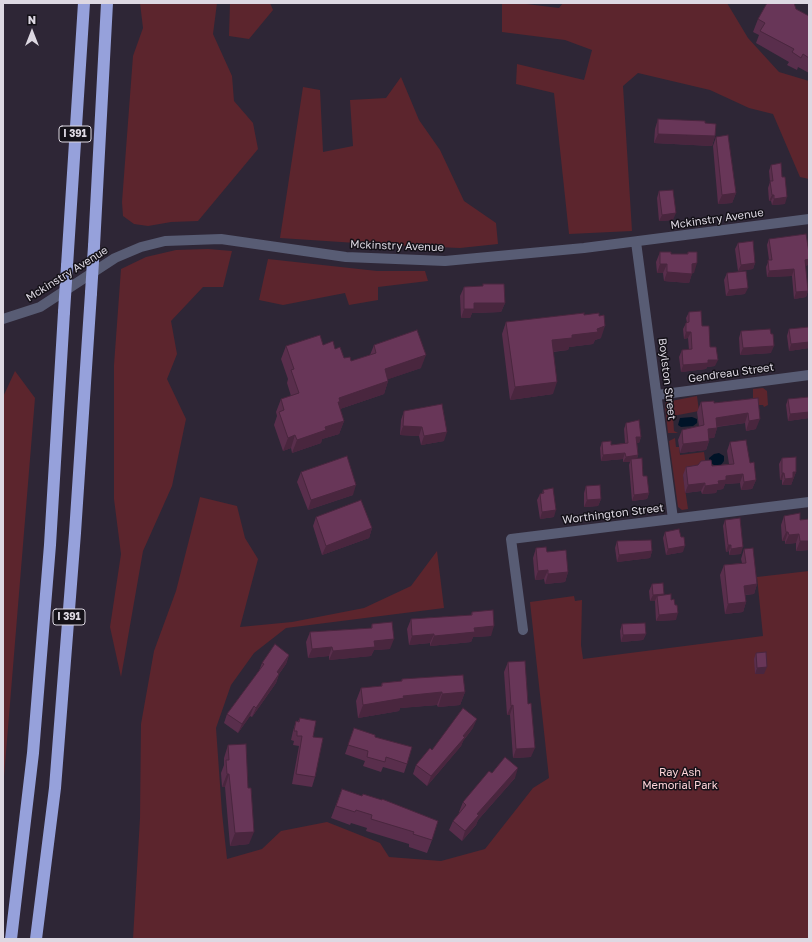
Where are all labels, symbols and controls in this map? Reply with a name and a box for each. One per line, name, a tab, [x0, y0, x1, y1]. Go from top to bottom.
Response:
north arrow	[12, 12, 52, 52]
text: N	[28, 13, 36, 26]
road number: I 391	[59, 126, 91, 142]
street label: Mckinstry Avenue	[670, 206, 764, 232]
street label: Mckinstry Avenue	[350, 238, 444, 254]
street label: Mckinstry Avenue	[24, 244, 110, 304]
street label: Boylston Street	[655, 337, 679, 421]
street label: Gendreau Street	[687, 360, 775, 386]
street label: Worthington Street	[562, 501, 664, 527]
road number: I 391	[53, 609, 85, 625]
park label: Ray Ash Memorial Park	[642, 766, 718, 792]

